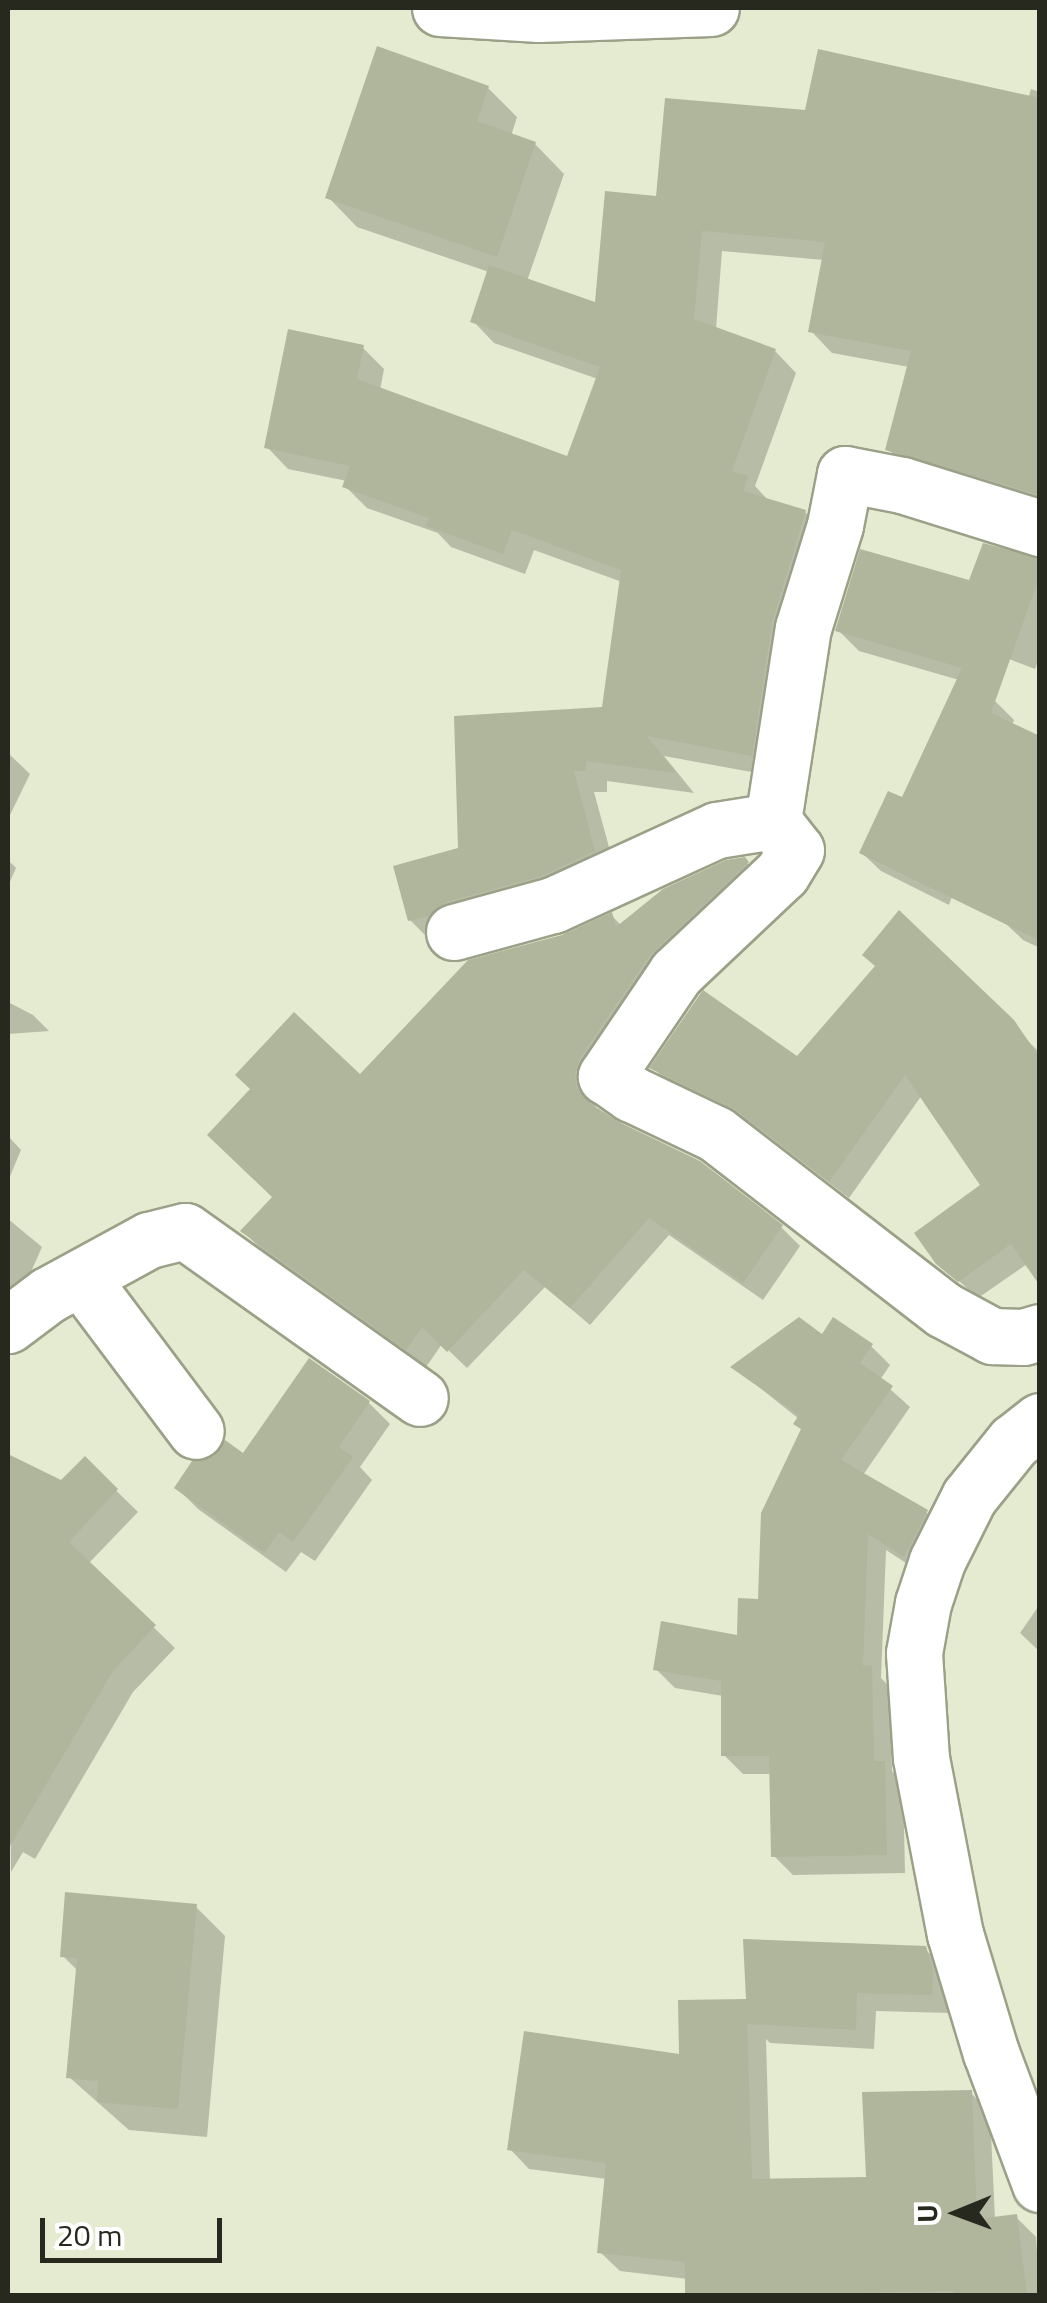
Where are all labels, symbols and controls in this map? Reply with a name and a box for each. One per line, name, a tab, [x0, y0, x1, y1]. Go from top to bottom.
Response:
north arrow	[907, 2163, 1007, 2263]
scale bar	[45, 2198, 228, 2260]
text: U	[905, 2204, 948, 2223]
text: 20 m	[57, 2212, 122, 2258]

